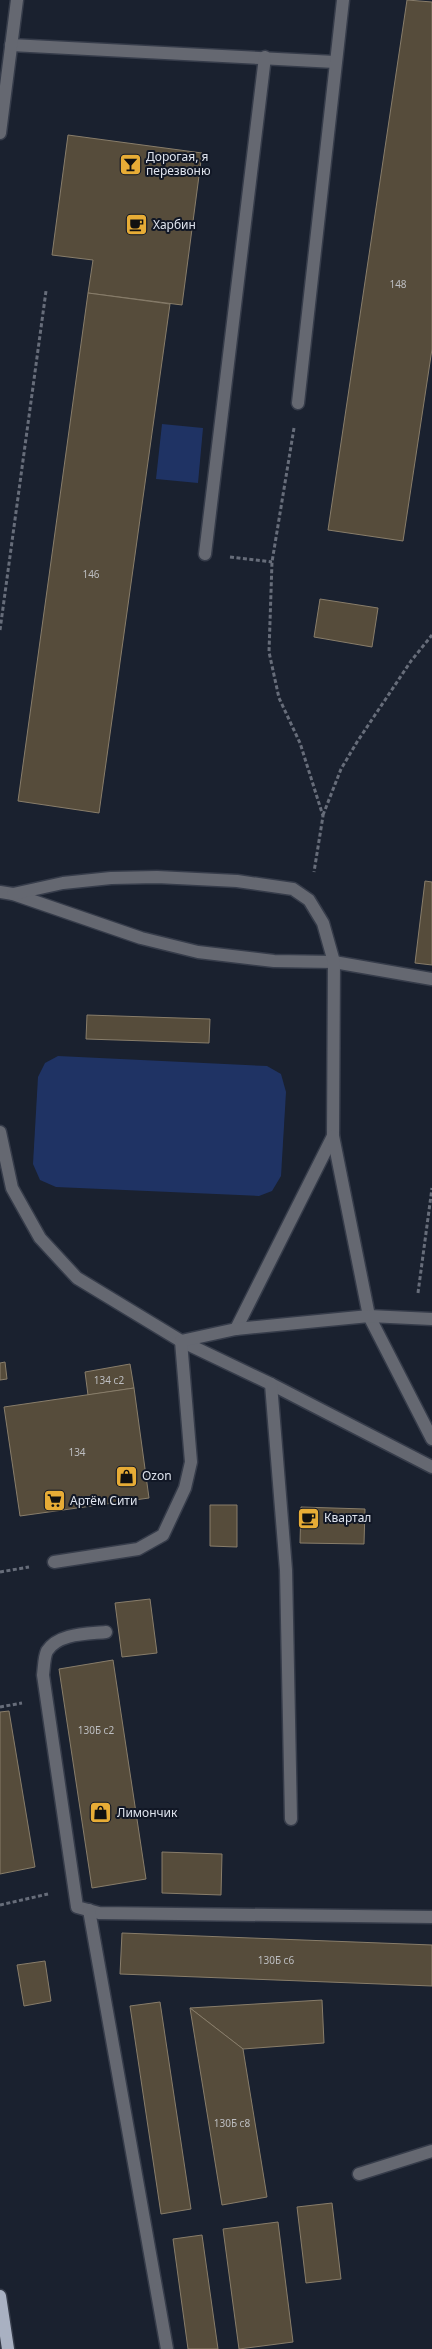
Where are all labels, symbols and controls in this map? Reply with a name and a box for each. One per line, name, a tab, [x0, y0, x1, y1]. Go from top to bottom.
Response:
place label: Дорогая, я перезвоню	[146, 148, 211, 179]
bar icon: Дорогая, я перезвоню	[118, 152, 142, 176]
cafe icon: Харбин	[125, 213, 149, 237]
place label: Харбин	[153, 216, 196, 233]
house number: 148	[389, 277, 407, 291]
house number: 146	[82, 567, 100, 581]
house number: 134 с2	[94, 1373, 124, 1387]
house number: 134	[68, 1445, 86, 1459]
shop icon: Ozon	[114, 1464, 138, 1488]
place label: Ozon	[142, 1467, 172, 1484]
supermarket icon: Артём Сити	[42, 1489, 66, 1513]
place label: Артём Сити	[70, 1492, 137, 1509]
cafe icon: Квартал	[296, 1506, 320, 1530]
place label: Квартал	[324, 1509, 371, 1526]
house number: 130Б с2	[78, 1723, 115, 1737]
shop icon: Лимончик	[89, 1801, 113, 1825]
place label: Лимончик	[117, 1804, 178, 1821]
house number: 130Б с6	[258, 1953, 295, 1967]
house number: 130Б с8	[214, 2116, 251, 2130]

